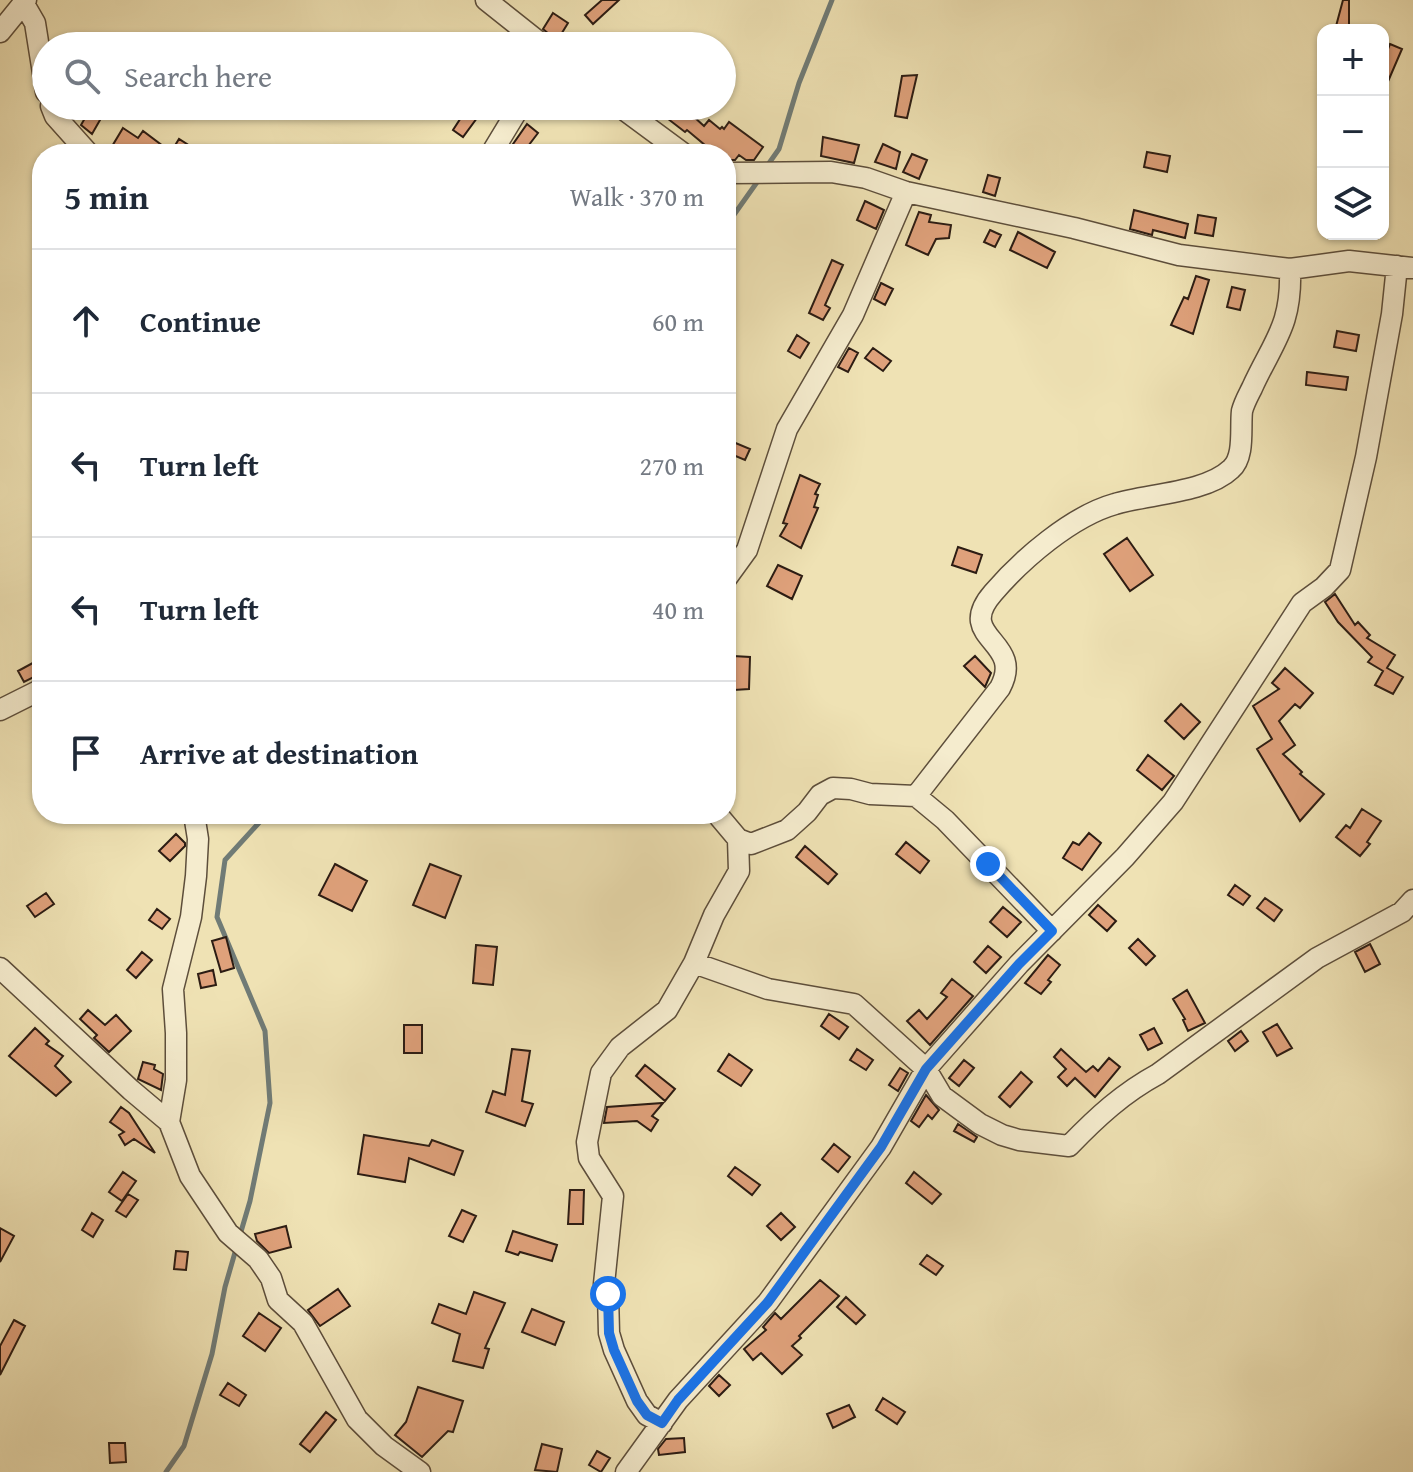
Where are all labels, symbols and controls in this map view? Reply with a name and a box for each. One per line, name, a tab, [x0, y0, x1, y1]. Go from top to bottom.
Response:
map controls	[1317, 24, 1389, 240]
button: +	[1317, 24, 1389, 96]
search box	[32, 32, 736, 120]
icon: search	[60, 54, 104, 98]
text: Search here	[124, 54, 272, 98]
button: −	[1317, 96, 1389, 168]
button: layers	[1317, 168, 1389, 240]
text: 5 min	[64, 172, 149, 221]
text: Walk · 370 m	[570, 177, 704, 216]
icon: ahead	[64, 299, 108, 343]
text: Continue	[140, 299, 261, 343]
text: 60 m	[652, 302, 704, 341]
icon: left	[64, 443, 108, 487]
text: Turn left	[140, 443, 259, 487]
text: 270 m	[639, 446, 704, 485]
icon: left	[64, 587, 108, 631]
text: Turn left	[140, 587, 259, 631]
text: 40 m	[652, 590, 704, 629]
icon: arrive	[64, 731, 108, 775]
text: Arrive at destination	[140, 731, 418, 775]
route end	[970, 846, 1006, 882]
route start	[590, 1276, 626, 1312]

